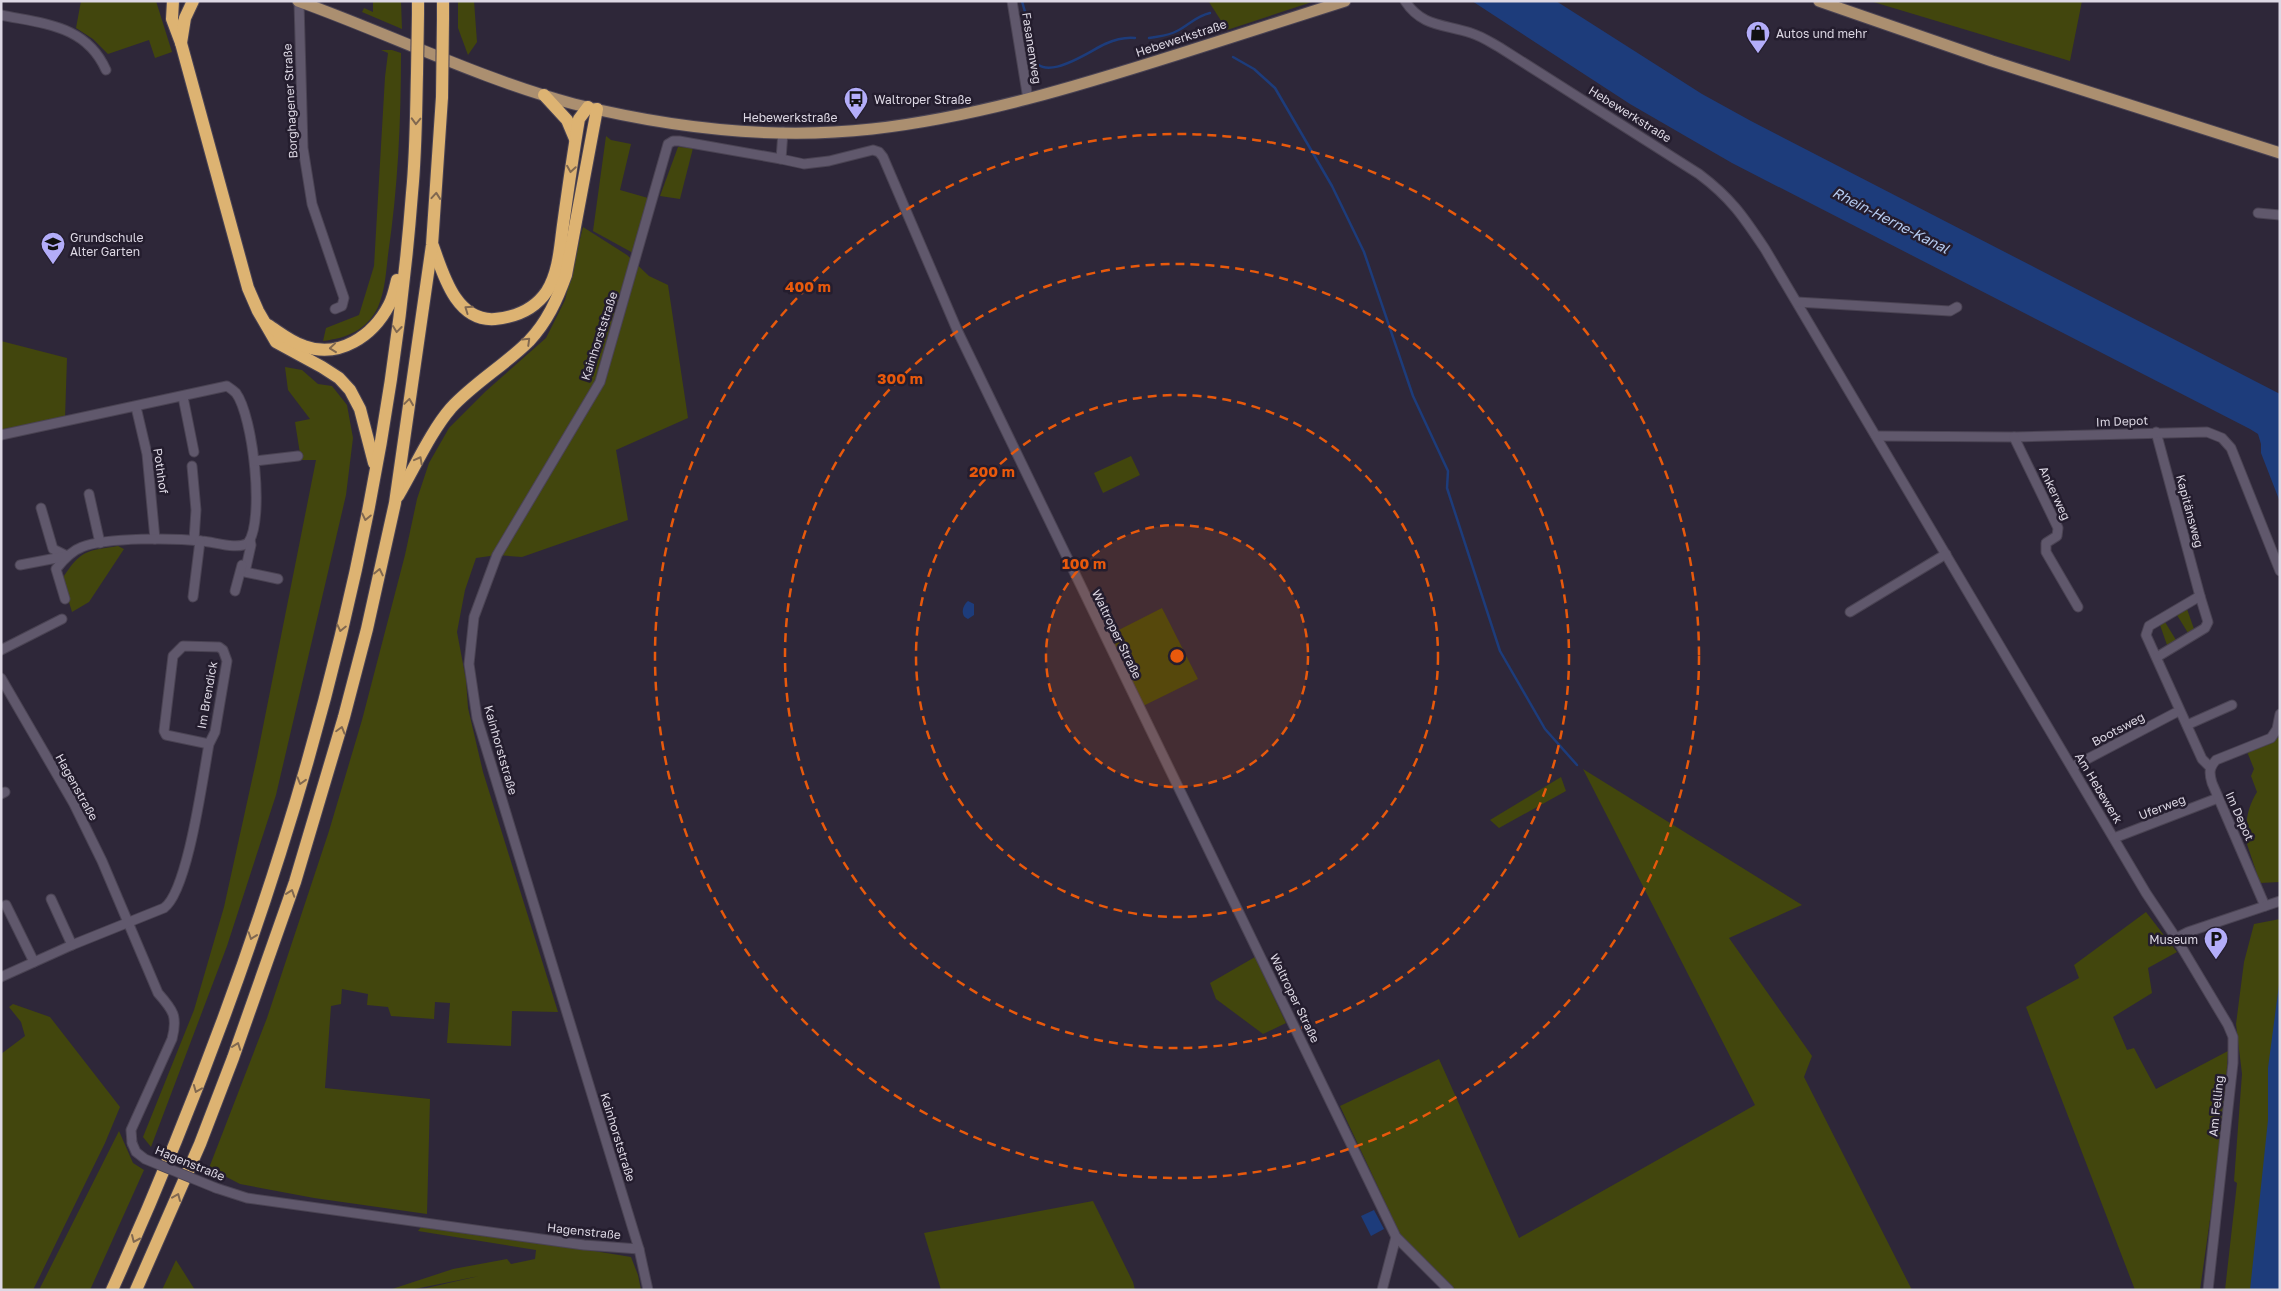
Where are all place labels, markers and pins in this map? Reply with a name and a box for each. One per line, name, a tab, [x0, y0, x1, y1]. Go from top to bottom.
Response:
shop icon: Autos und mehr	[1745, 20, 1771, 54]
place label: Autos und mehr	[1776, 26, 1867, 41]
bus stop icon: Waltroper Straße	[843, 86, 869, 120]
place label: Waltroper Straße	[874, 92, 972, 107]
place label: Grundschule Alter Garten	[70, 230, 143, 259]
school or university icon: Grundschule Alter Garten	[40, 231, 66, 265]
centre of rings	[1168, 647, 1186, 665]
parking icon: Museum	[2203, 926, 2229, 960]
place label: Museum	[2149, 932, 2198, 947]

